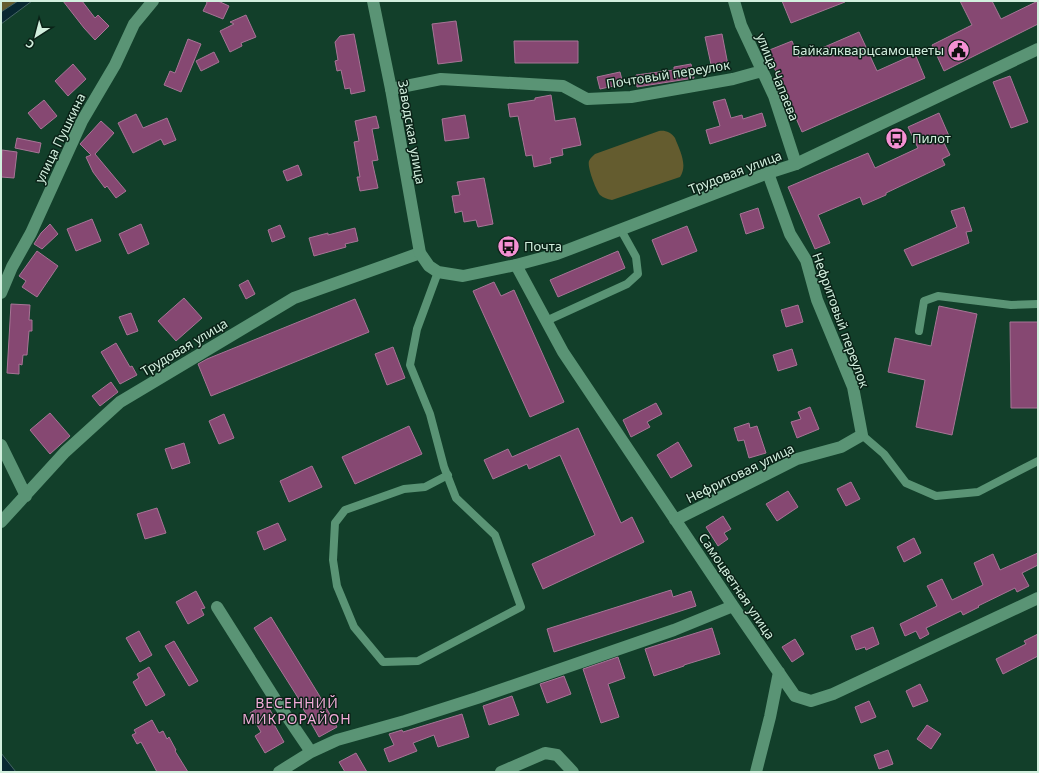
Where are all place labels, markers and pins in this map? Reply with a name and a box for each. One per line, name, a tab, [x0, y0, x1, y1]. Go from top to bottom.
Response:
public building icon: Байкалкварцсамоцветы	[946, 37, 972, 63]
place label: Байкалкварцсамоцветы	[792, 41, 944, 59]
bus stop icon: Пилот	[883, 125, 909, 151]
place label: Пилот	[912, 129, 951, 147]
bus stop icon: Почта	[496, 233, 522, 259]
place label: Почта	[524, 237, 562, 255]

